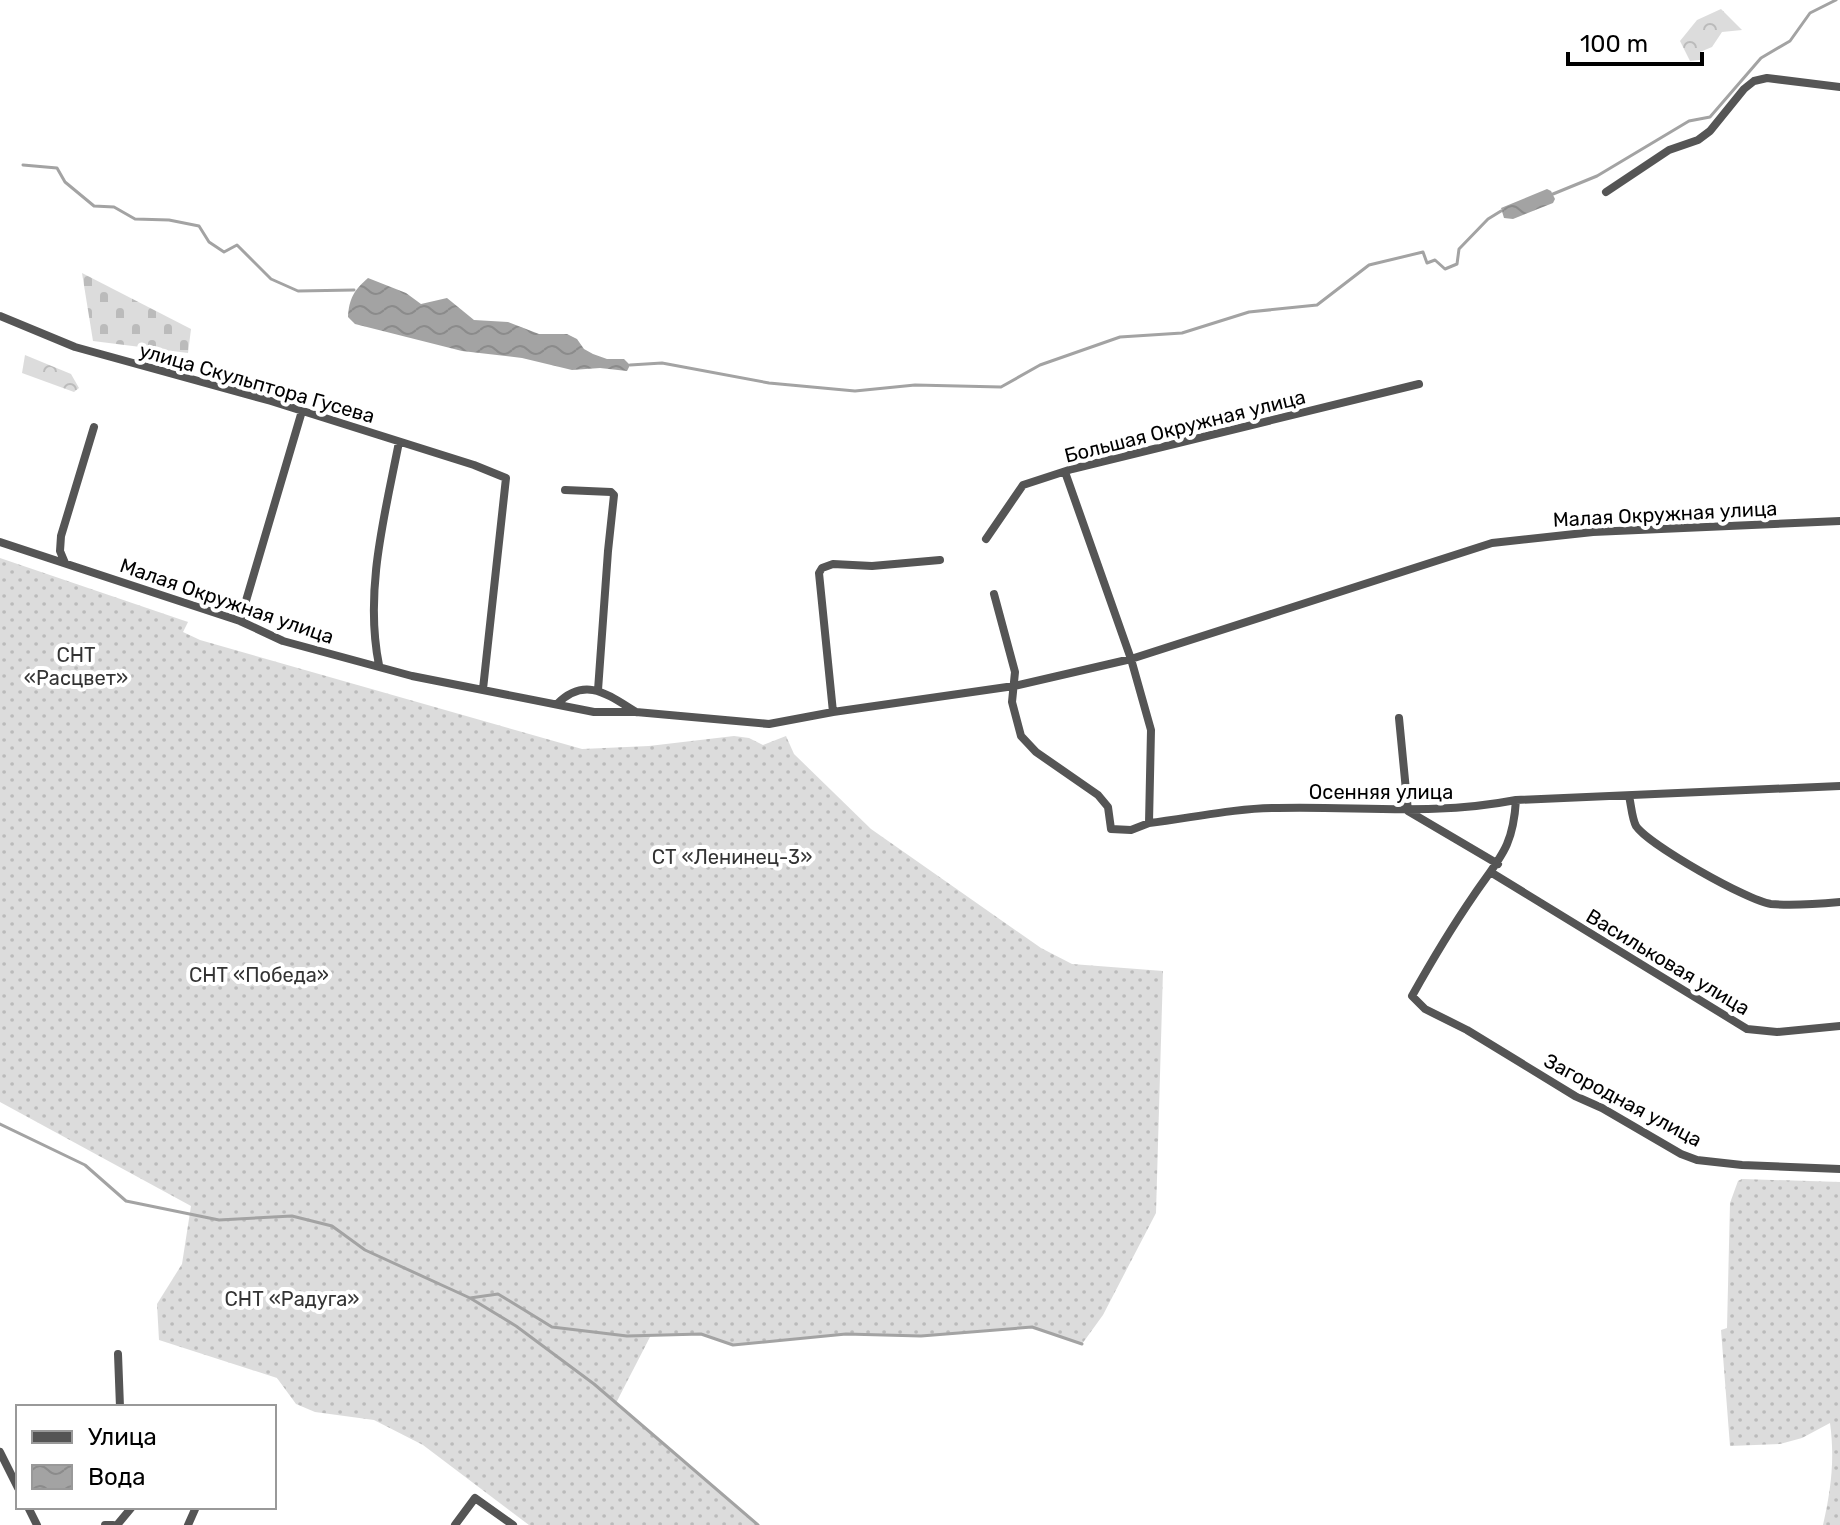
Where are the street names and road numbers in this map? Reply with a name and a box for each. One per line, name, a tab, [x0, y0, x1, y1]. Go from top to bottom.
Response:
street label: улица Скульптора Гусева	[137, 338, 377, 428]
street label: Большая Окружная улица	[1062, 384, 1308, 468]
street label: Малая Окружная улица	[1552, 496, 1778, 532]
street label: Малая Окружная улица	[117, 553, 337, 649]
street label: Осенняя улица	[1309, 780, 1453, 804]
street label: Васильковая улица	[1582, 904, 1754, 1020]
street label: Загородная улица	[1540, 1048, 1706, 1152]

